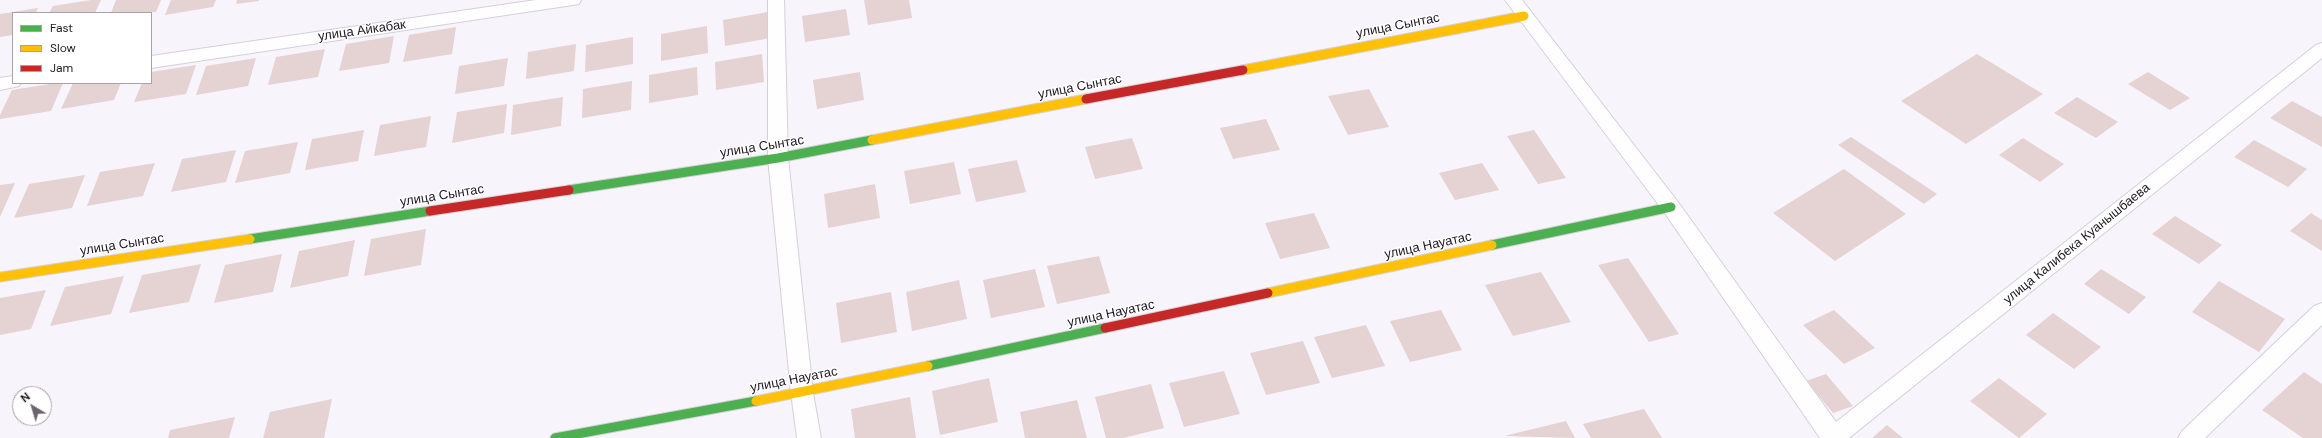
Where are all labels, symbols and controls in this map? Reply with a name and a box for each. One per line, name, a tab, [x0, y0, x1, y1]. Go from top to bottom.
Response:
street label: улица Сынтас	[1355, 10, 1441, 42]
legend	[12, 12, 152, 84]
street label: улица Айкабак	[317, 17, 407, 45]
text: Fast	[50, 20, 73, 36]
text: Slow	[50, 40, 76, 56]
text: Jam	[50, 60, 73, 76]
street label: улица Сынтас	[1037, 71, 1123, 103]
street label: улица Сынтас	[719, 133, 805, 161]
street label: улица Калибека Куанышбаева	[2001, 180, 2153, 308]
street label: улица Сынтас	[399, 182, 485, 210]
street label: улица Науатас	[1383, 229, 1473, 263]
street label: улица Сынтас	[79, 231, 165, 259]
street label: улица Науатас	[1066, 297, 1156, 331]
street label: улица Науатас	[749, 364, 839, 396]
north arrow	[12, 386, 52, 426]
text: N	[18, 389, 33, 405]

